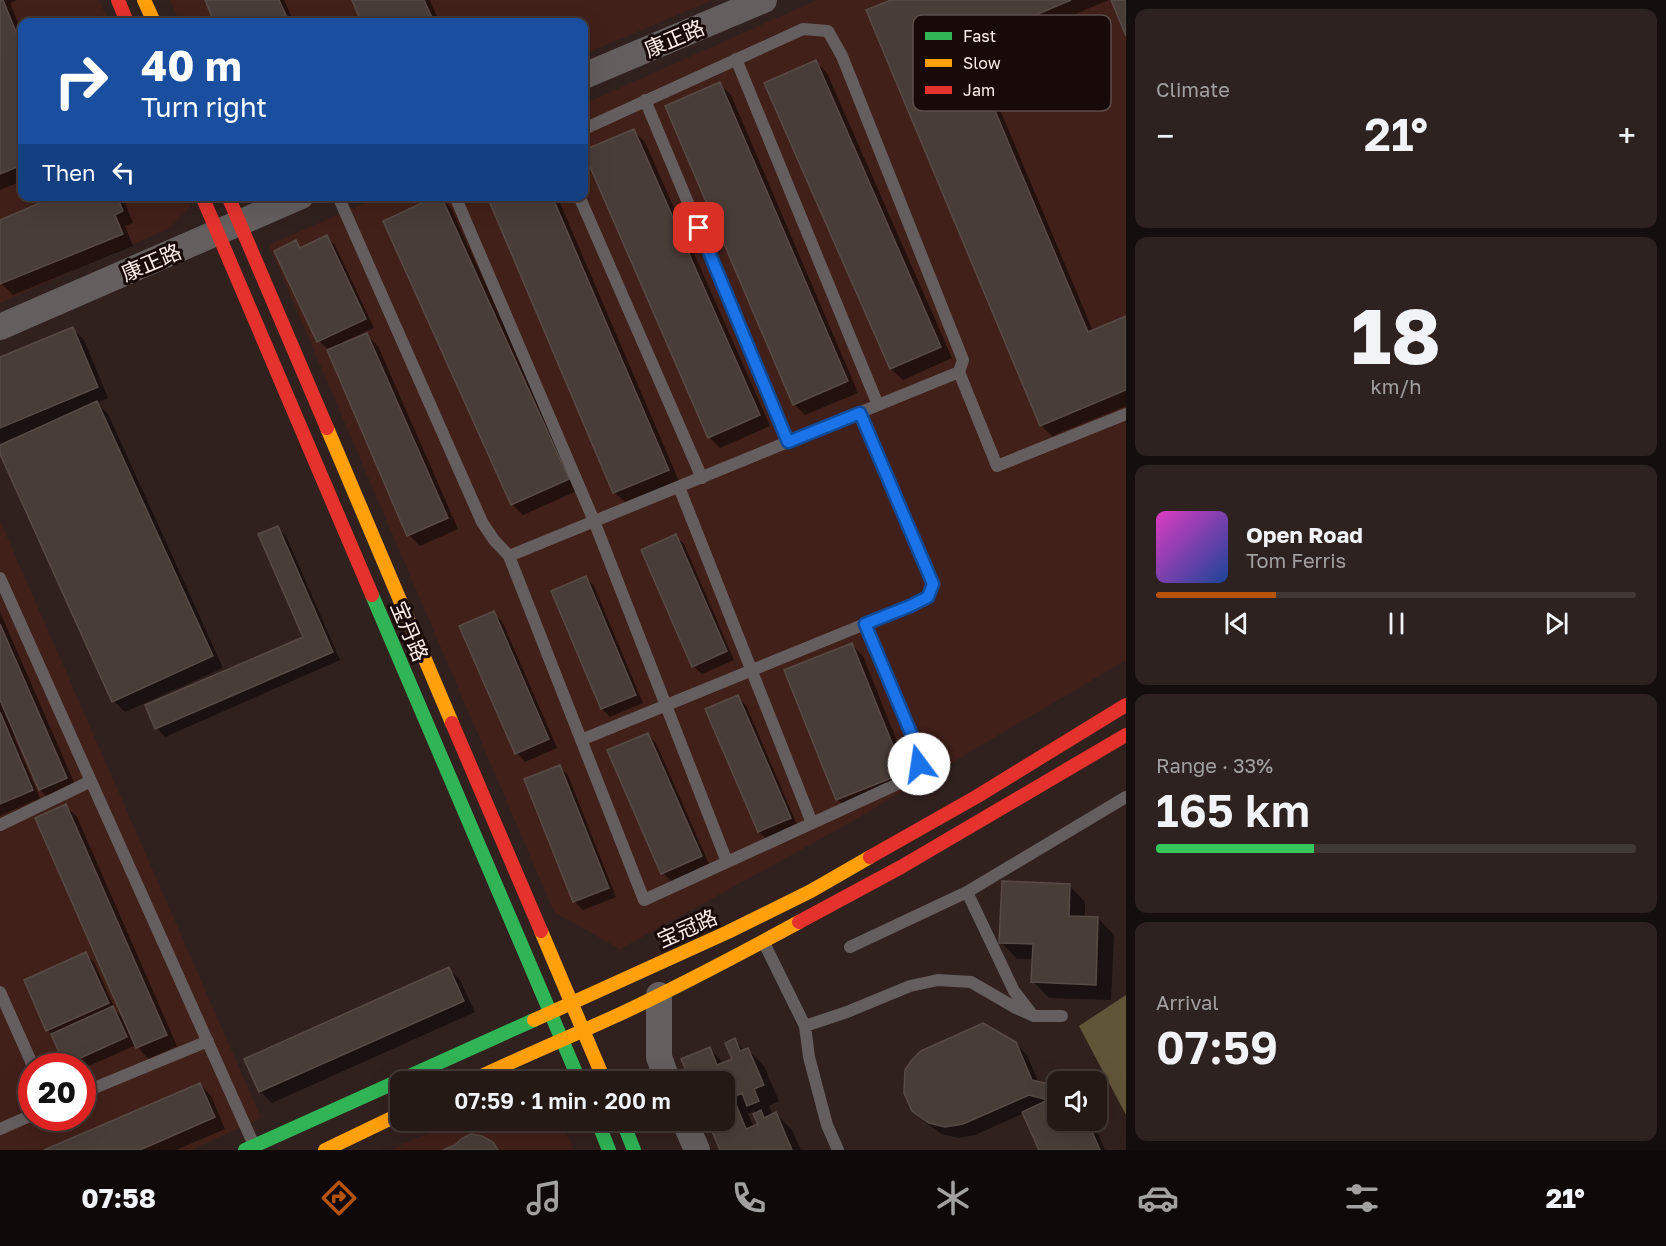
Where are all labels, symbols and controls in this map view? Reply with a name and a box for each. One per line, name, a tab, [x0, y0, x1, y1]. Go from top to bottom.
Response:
street label: 康正路	[640, 14, 708, 62]
legend	[913, 15, 1111, 111]
text: Fast	[963, 26, 996, 46]
text: 40 m	[141, 40, 242, 90]
icon: right	[42, 42, 120, 120]
text: Slow	[963, 53, 1001, 73]
text: Climate	[1156, 77, 1230, 101]
text: Jam	[963, 80, 995, 100]
text: Turn right	[141, 91, 267, 123]
text: 21°	[1364, 107, 1428, 161]
text: −	[1156, 116, 1174, 155]
text: +	[1618, 116, 1636, 155]
icon: left	[107, 156, 140, 189]
text: Then	[42, 159, 95, 186]
pin	[673, 202, 724, 253]
icon: arrive	[682, 211, 715, 244]
street label: 康正路	[117, 238, 185, 286]
text: 18	[1351, 288, 1441, 381]
text: km/h	[1371, 374, 1421, 398]
text: Open Road	[1246, 521, 1363, 548]
text: Tom Ferris	[1246, 548, 1346, 572]
street label: 宝丹路	[386, 597, 434, 665]
icon: previous	[1220, 607, 1253, 640]
icon: pause	[1380, 607, 1413, 640]
icon: next	[1540, 607, 1573, 640]
position arrow	[887, 732, 951, 796]
text: Range · 33%	[1156, 753, 1273, 777]
text: 165 km	[1156, 783, 1310, 837]
street label: 宝冠路	[653, 903, 721, 953]
text: Arrival	[1156, 990, 1219, 1014]
text: 07:59	[1156, 1020, 1278, 1074]
speed limit sign: 20	[18, 1053, 96, 1131]
map controls	[1047, 1071, 1107, 1131]
button: sound	[1047, 1071, 1107, 1131]
text: 07:59 · 1 min · 200 m	[454, 1087, 671, 1114]
icon: directions	[318, 1177, 360, 1219]
icon: music	[523, 1177, 565, 1219]
icon: phone	[728, 1177, 770, 1219]
icon: climate	[932, 1177, 974, 1219]
icon: car	[1137, 1177, 1179, 1219]
icon: filters	[1341, 1177, 1383, 1219]
text: 07:58	[81, 1182, 156, 1214]
text: 21°	[1546, 1182, 1585, 1214]

